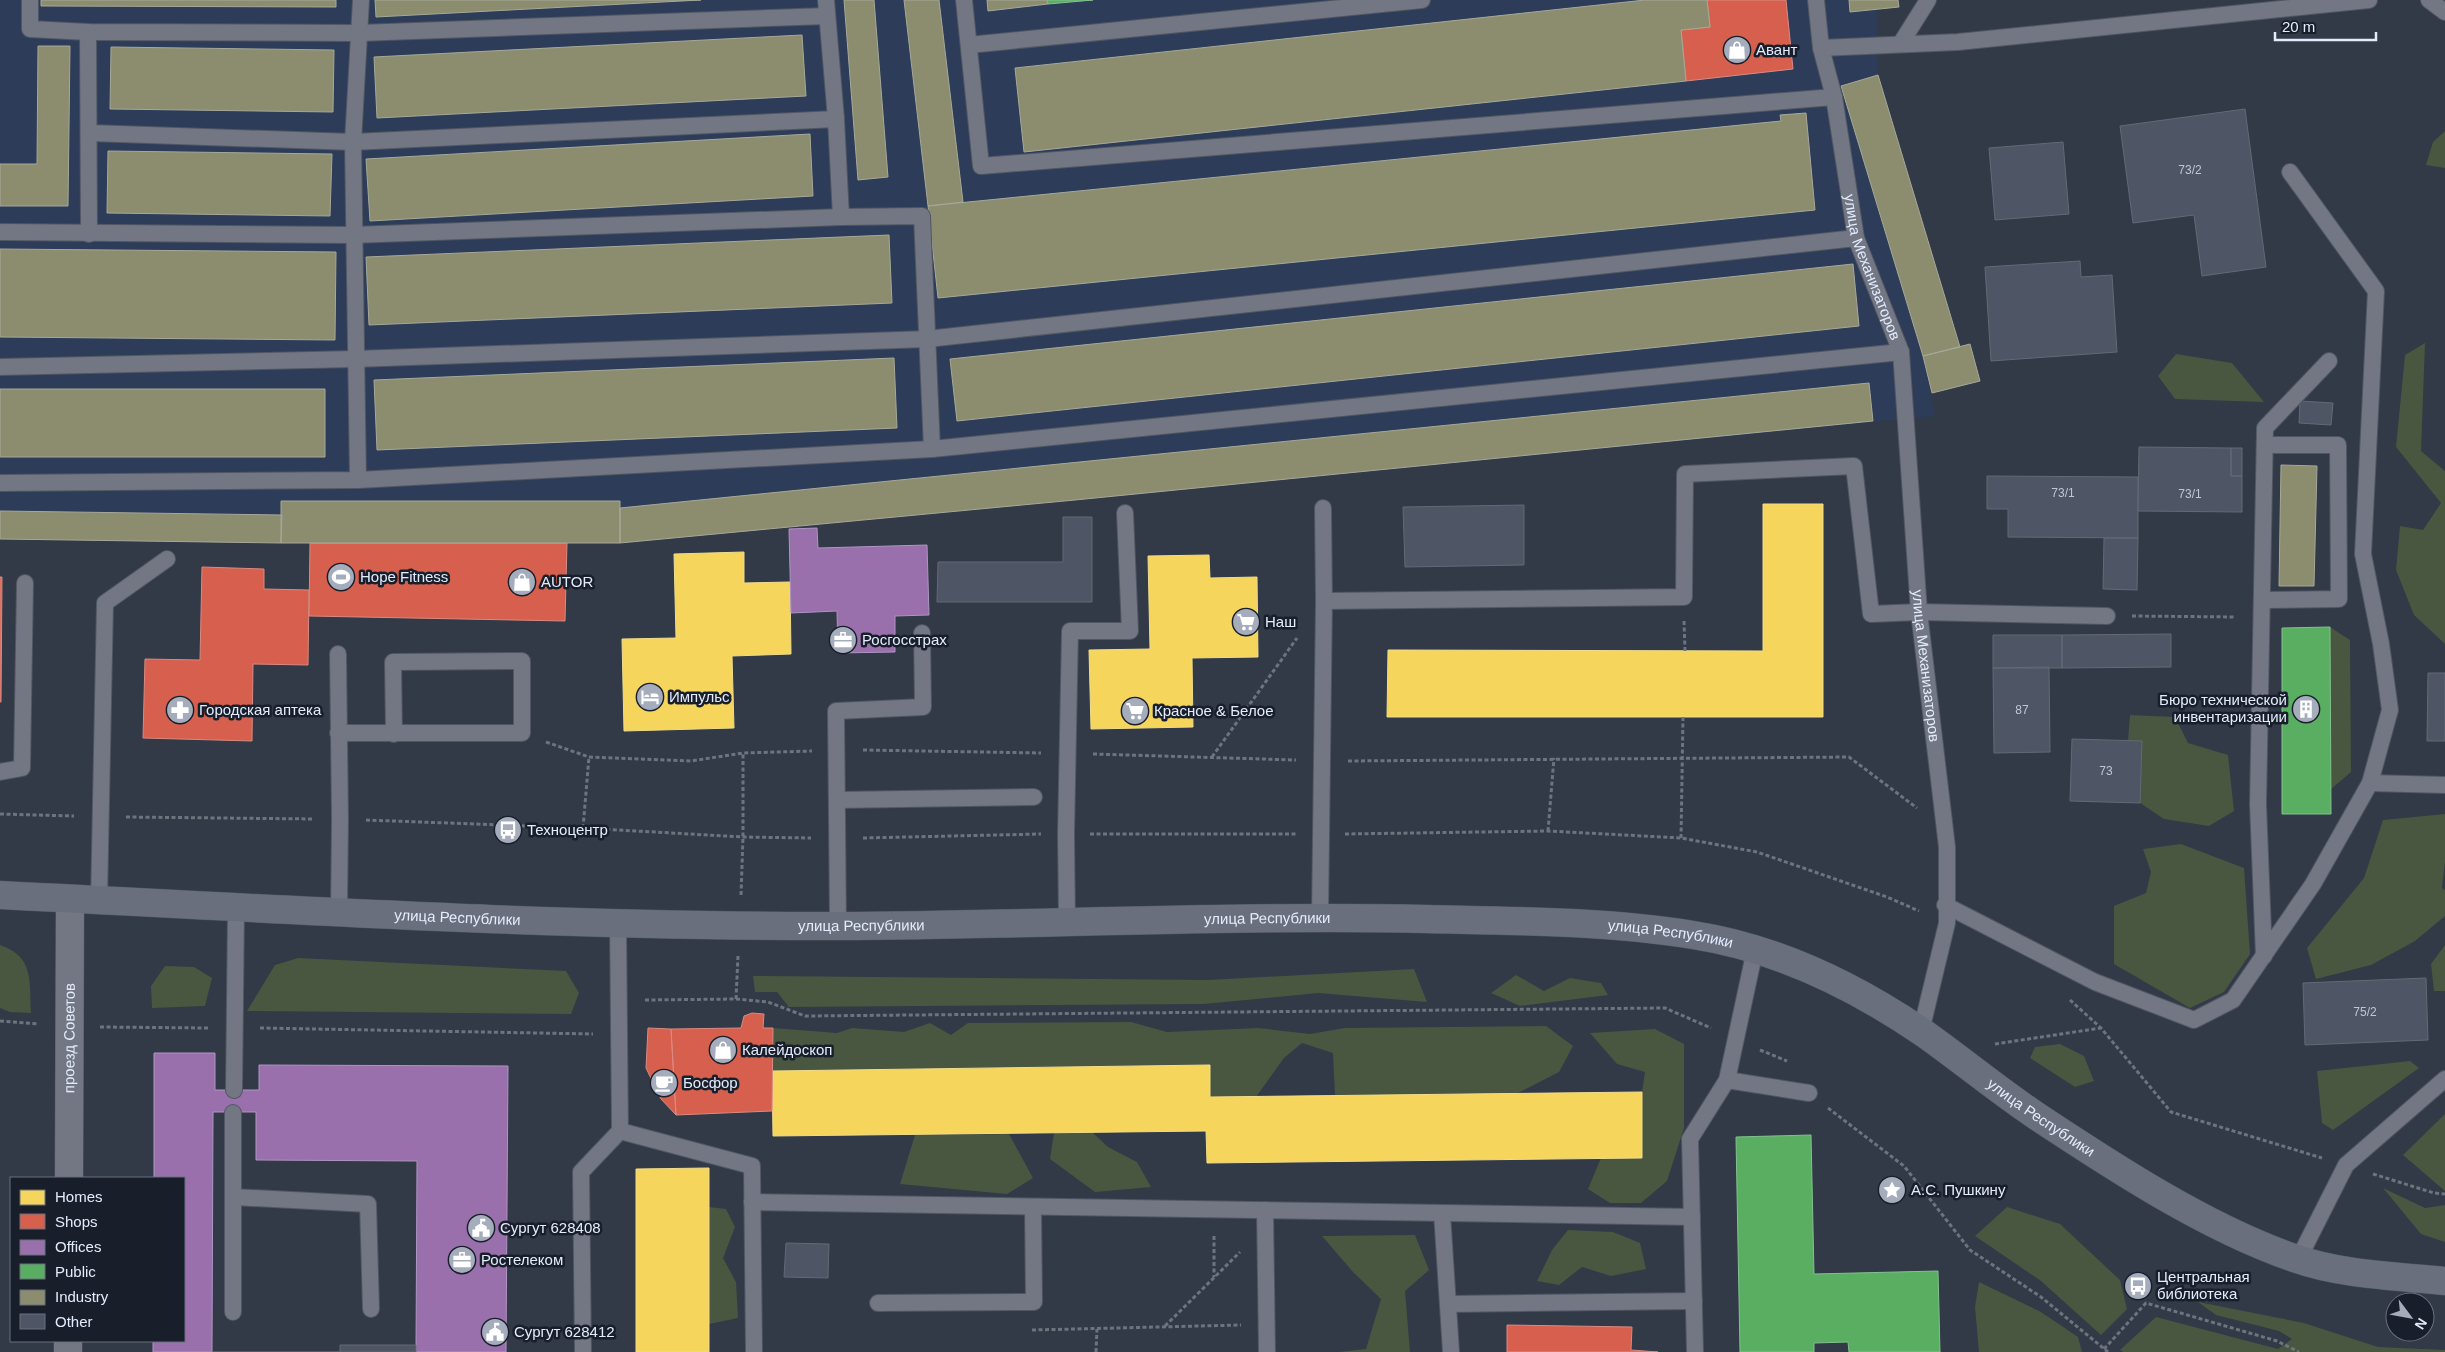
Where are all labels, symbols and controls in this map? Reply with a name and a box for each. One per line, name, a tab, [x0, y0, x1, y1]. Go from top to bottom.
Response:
scale bar	[2275, 10, 2376, 42]
text: 20 m	[2282, 18, 2315, 35]
shop icon: Авант	[1722, 35, 1752, 65]
place label: Авант	[1756, 41, 1797, 58]
house number: 73/2	[2178, 163, 2202, 177]
street label: улица Механизаторов	[1841, 193, 1904, 342]
house number: 73/1	[2051, 486, 2075, 500]
house number: 73/1	[2178, 487, 2202, 501]
sports icon: Hope Fitness	[326, 562, 356, 592]
shop icon: AUTOR	[507, 567, 537, 597]
place label: Hope Fitness	[360, 568, 448, 585]
place label: AUTOR	[541, 573, 593, 590]
street label: улица Механизаторов	[1909, 589, 1943, 743]
supermarket icon: Наш	[1231, 607, 1261, 637]
place label: Наш	[1265, 613, 1296, 630]
office icon: Росгосстрах	[828, 625, 858, 655]
place label: Росгосстрах	[862, 631, 947, 648]
hotel icon: Импульс	[635, 682, 665, 712]
place label: Импульс	[669, 688, 730, 705]
place label: Бюро технической инвентаризации	[2159, 691, 2287, 725]
building icon: Бюро технической инвентаризации	[2291, 694, 2321, 724]
pharmacy icon: Городская аптека	[165, 695, 195, 725]
supermarket icon: Красное & Белое	[1120, 696, 1150, 726]
place label: Городская аптека	[199, 701, 322, 718]
place label: Красное & Белое	[1154, 702, 1274, 719]
house number: 87	[2015, 703, 2029, 717]
house number: 73	[2099, 764, 2113, 778]
bus stop icon: Техноцентр	[493, 815, 523, 845]
place label: Техноцентр	[527, 821, 608, 838]
street label: улица Республики	[394, 906, 521, 928]
street label: улица Республики	[1204, 909, 1330, 927]
street label: улица Республики	[798, 916, 925, 934]
street label: улица Республики	[1607, 916, 1735, 951]
street label: проезд Советов	[60, 983, 78, 1093]
house number: 75/2	[2353, 1005, 2377, 1019]
shop icon: Калейдоскоп	[708, 1035, 738, 1065]
place label: Калейдоскоп	[742, 1041, 832, 1058]
cafe icon: Босфор	[649, 1068, 679, 1098]
place label: Босфор	[683, 1074, 738, 1091]
street label: улица Республики	[1984, 1075, 2098, 1160]
place icon: А.С. Пушкину	[1877, 1175, 1907, 1205]
legend	[10, 1177, 185, 1342]
place label: А.С. Пушкину	[1911, 1181, 2006, 1198]
text: Homes	[55, 1188, 103, 1205]
text: Shops	[55, 1213, 98, 1230]
public building icon: Сургут 628408	[466, 1213, 496, 1243]
place label: Сургут 628408	[500, 1219, 601, 1236]
text: Offices	[55, 1238, 101, 1255]
office icon: Ростелеком	[447, 1245, 477, 1275]
place label: Ростелеком	[481, 1251, 563, 1268]
text: Public	[55, 1263, 96, 1280]
place label: Центральная библиотека	[2157, 1268, 2250, 1302]
bus stop icon: Центральная библиотека	[2123, 1271, 2153, 1301]
text: Industry	[55, 1288, 109, 1305]
north arrow	[2385, 1292, 2435, 1342]
text: Other	[55, 1313, 93, 1330]
text: N	[2412, 1315, 2430, 1332]
public building icon: Сургут 628412	[480, 1317, 510, 1347]
place label: Сургут 628412	[514, 1323, 615, 1340]

